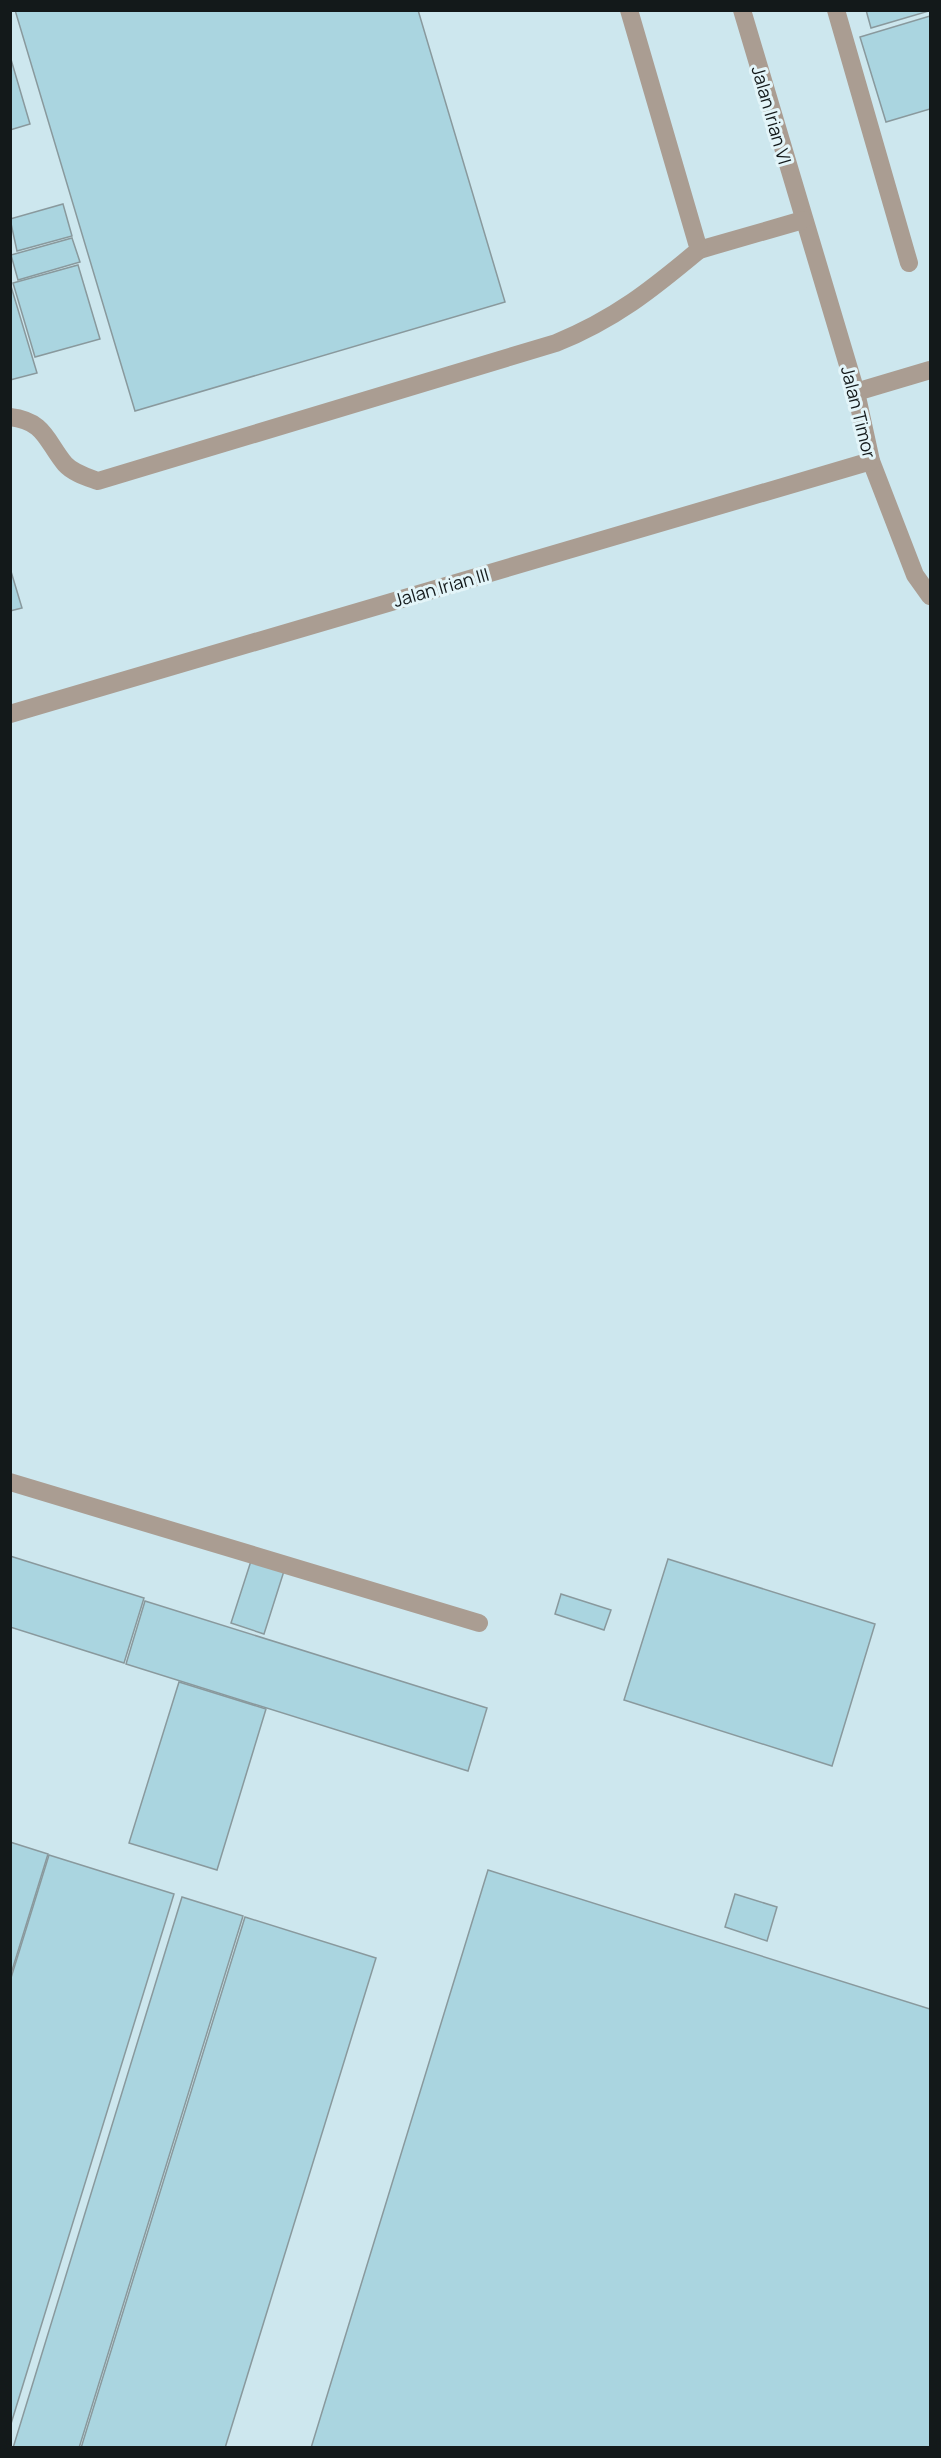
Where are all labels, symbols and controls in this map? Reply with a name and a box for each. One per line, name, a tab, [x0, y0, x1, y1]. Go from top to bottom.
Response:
street label: Jalan Irian VI	[747, 63, 797, 167]
street label: Jalan Timor	[836, 363, 882, 461]
street label: Jalan Irian III	[390, 562, 492, 612]

